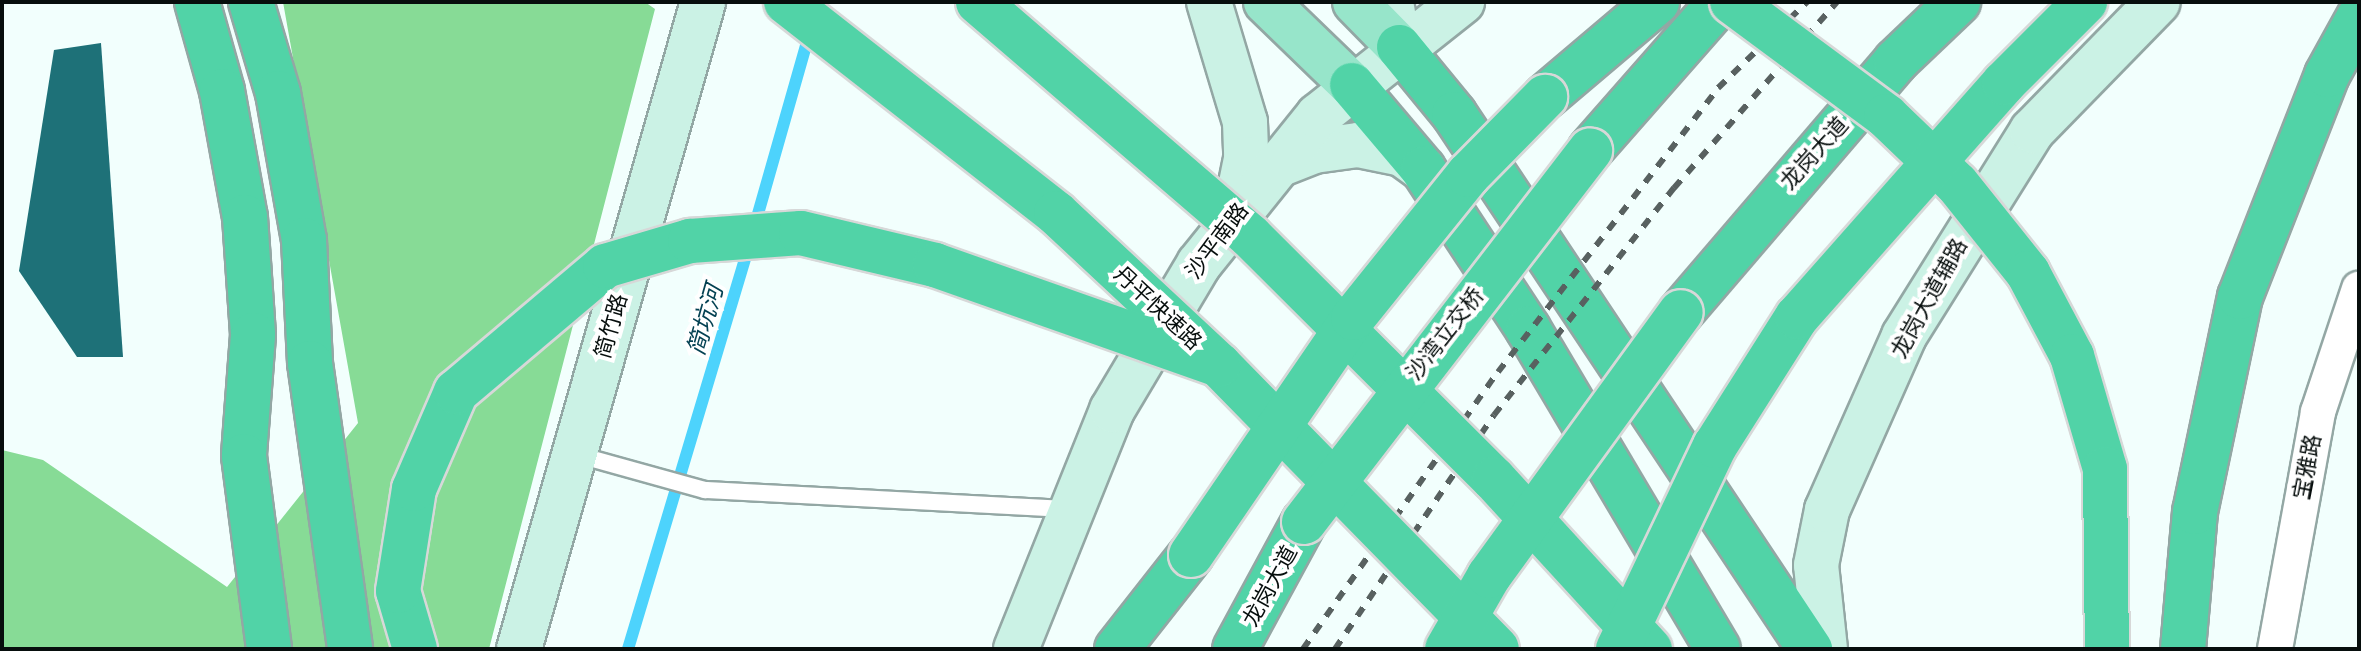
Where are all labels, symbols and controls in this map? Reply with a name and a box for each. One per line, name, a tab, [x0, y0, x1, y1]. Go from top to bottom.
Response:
street label: 龙岗大道	[1775, 111, 1853, 195]
street label: 沙平南路	[1180, 198, 1254, 284]
street label: 龙岗大道辅路	[1885, 234, 1973, 362]
street label: 丹平快速路	[1109, 261, 1207, 355]
water label: 简坑河	[681, 281, 729, 359]
street label: 沙湾立交桥	[1401, 283, 1489, 385]
street label: 简竹路	[589, 291, 633, 361]
street label: 宝雅路	[2288, 432, 2326, 502]
street label: 龙岗大道	[1237, 541, 1303, 631]

